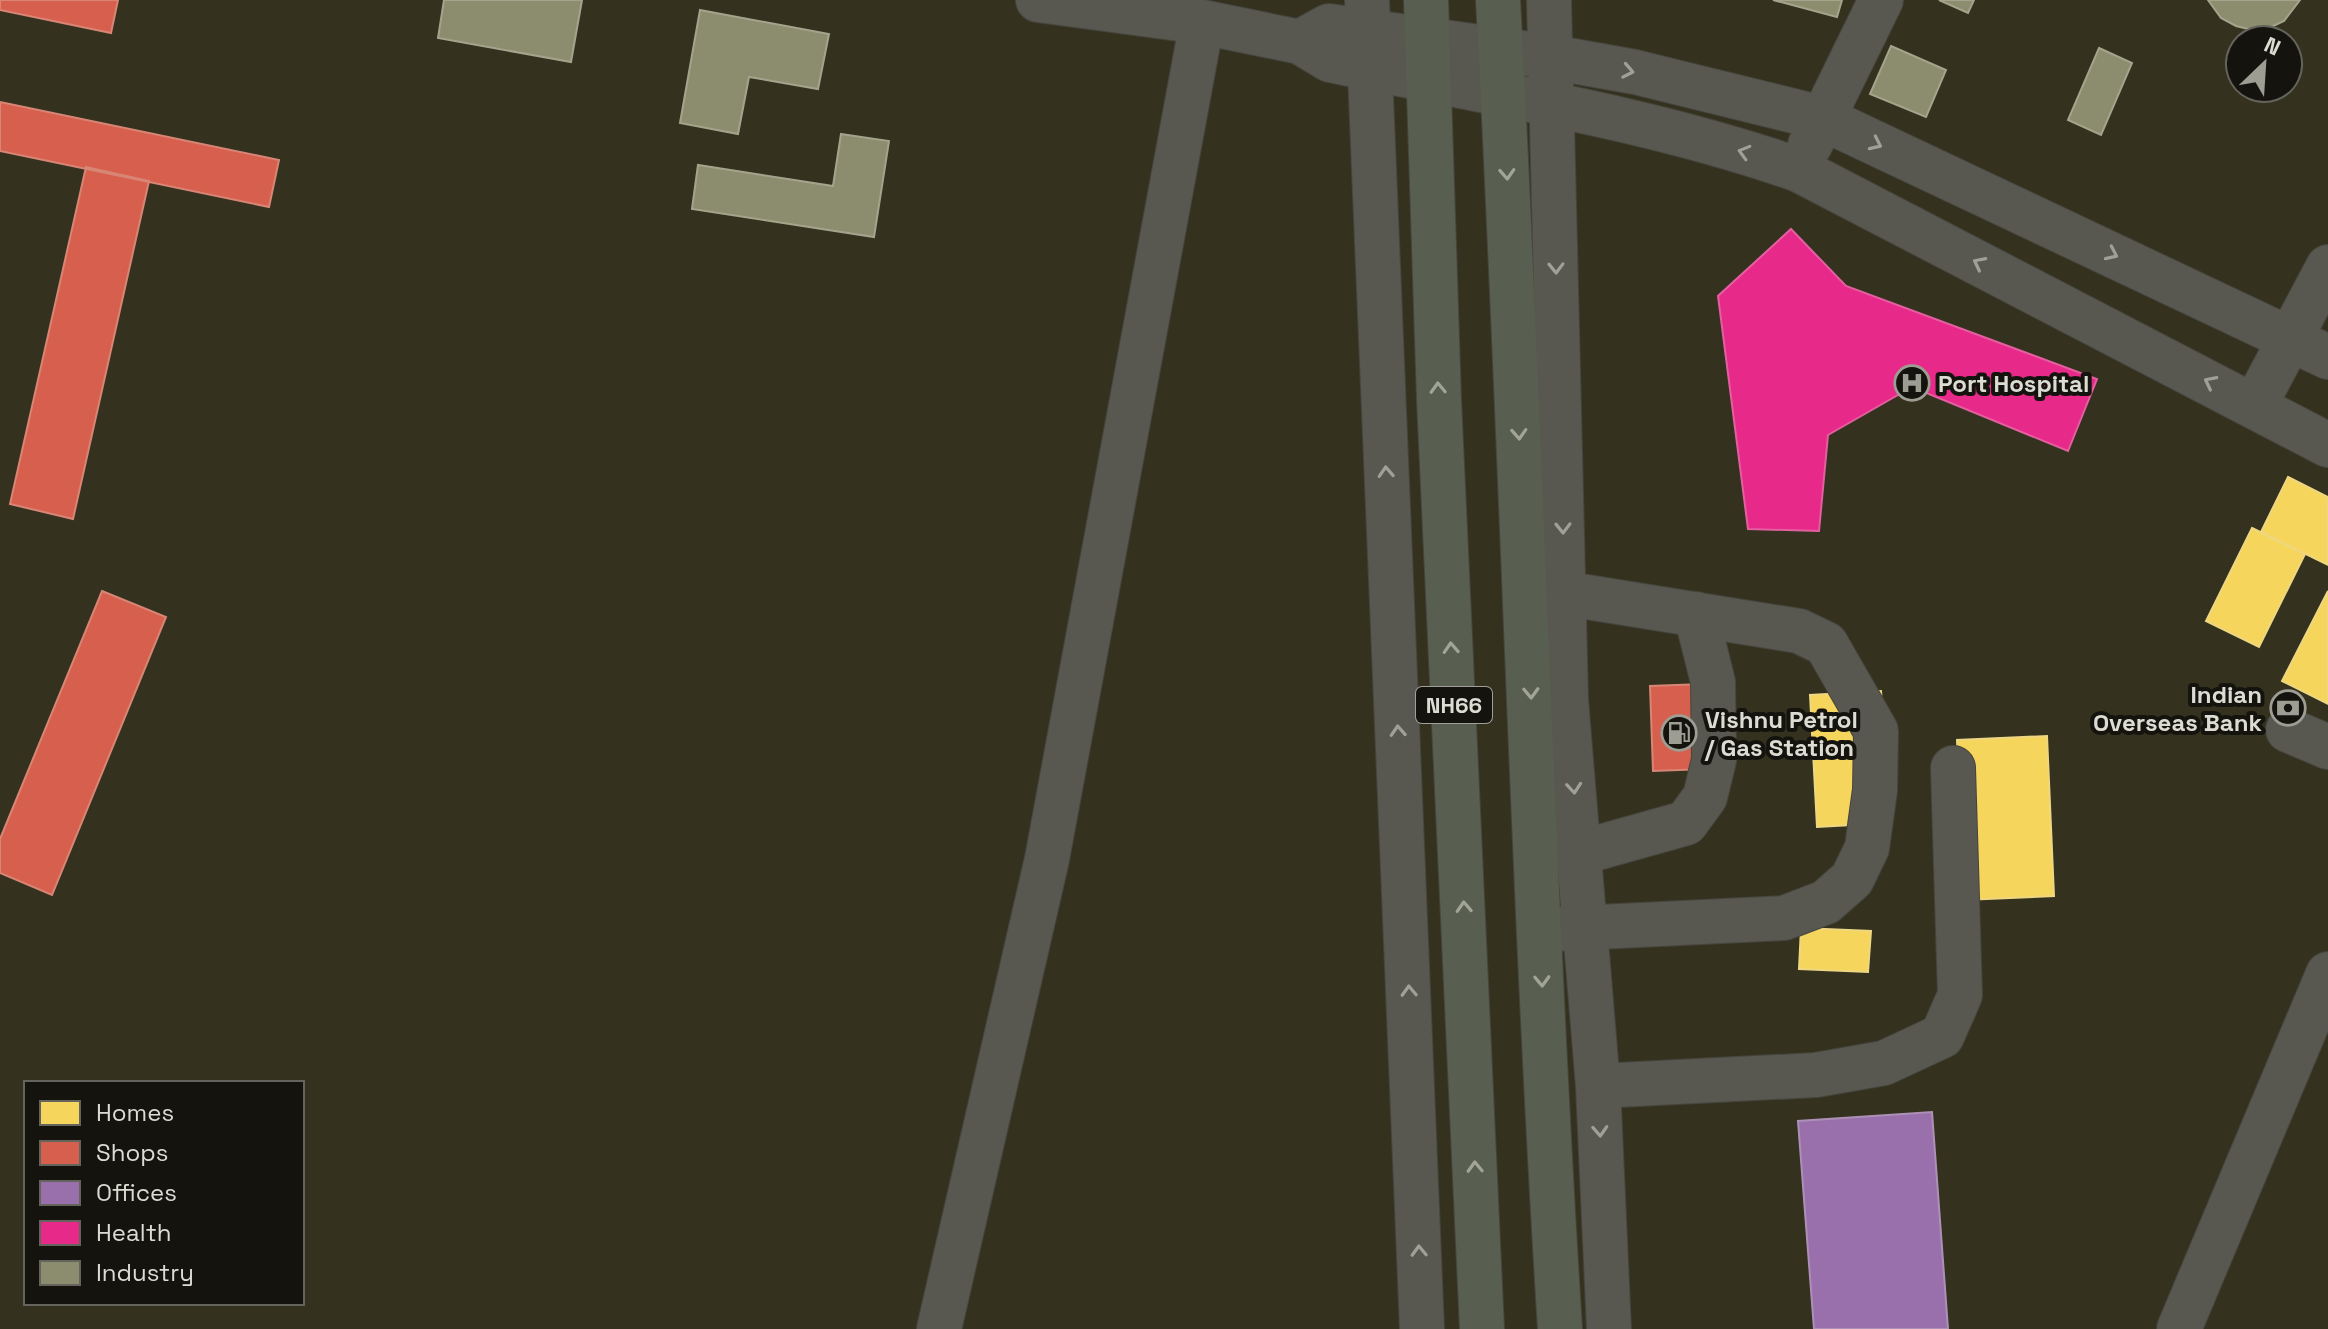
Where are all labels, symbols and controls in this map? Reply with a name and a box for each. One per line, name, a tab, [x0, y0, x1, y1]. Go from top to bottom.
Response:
north arrow	[2224, 24, 2304, 104]
text: N	[2260, 30, 2285, 62]
one-way arrow	[1620, 62, 1634, 79]
one-way arrow	[1868, 134, 1883, 150]
one-way arrow	[1738, 145, 1751, 161]
one-way arrow	[1498, 168, 1515, 181]
one-way arrow	[2104, 244, 2118, 260]
one-way arrow	[1972, 257, 1987, 272]
one-way arrow	[1547, 262, 1565, 275]
hospital icon: Port Hospital	[1893, 364, 1931, 402]
place label: Port Hospital	[1938, 368, 2089, 399]
one-way arrow	[2203, 376, 2218, 391]
one-way arrow	[1430, 381, 1447, 394]
one-way arrow	[1510, 428, 1527, 441]
one-way arrow	[1378, 465, 1395, 478]
one-way arrow	[1554, 522, 1571, 535]
one-way arrow	[1443, 641, 1460, 654]
place label: Indian Overseas Bank	[2093, 679, 2262, 738]
road number: NH66	[1416, 687, 1492, 723]
one-way arrow	[1522, 687, 1539, 700]
bank icon: Indian Overseas Bank	[2269, 689, 2307, 727]
place label: Vishnu Petrol / Gas Station	[1704, 704, 1858, 763]
fuel station icon: Vishnu Petrol / Gas Station	[1660, 714, 1698, 752]
one-way arrow	[1390, 724, 1407, 737]
one-way arrow	[1565, 782, 1582, 795]
one-way arrow	[1456, 900, 1473, 913]
one-way arrow	[1533, 975, 1550, 988]
one-way arrow	[1400, 984, 1417, 997]
legend	[24, 1081, 304, 1305]
text: Homes	[96, 1097, 174, 1128]
one-way arrow	[1591, 1125, 1608, 1138]
text: Shops	[96, 1137, 168, 1168]
one-way arrow	[1466, 1160, 1483, 1173]
text: Offices	[96, 1177, 177, 1208]
text: Health	[96, 1217, 171, 1248]
one-way arrow	[1410, 1244, 1427, 1257]
text: Industry	[96, 1257, 194, 1288]

